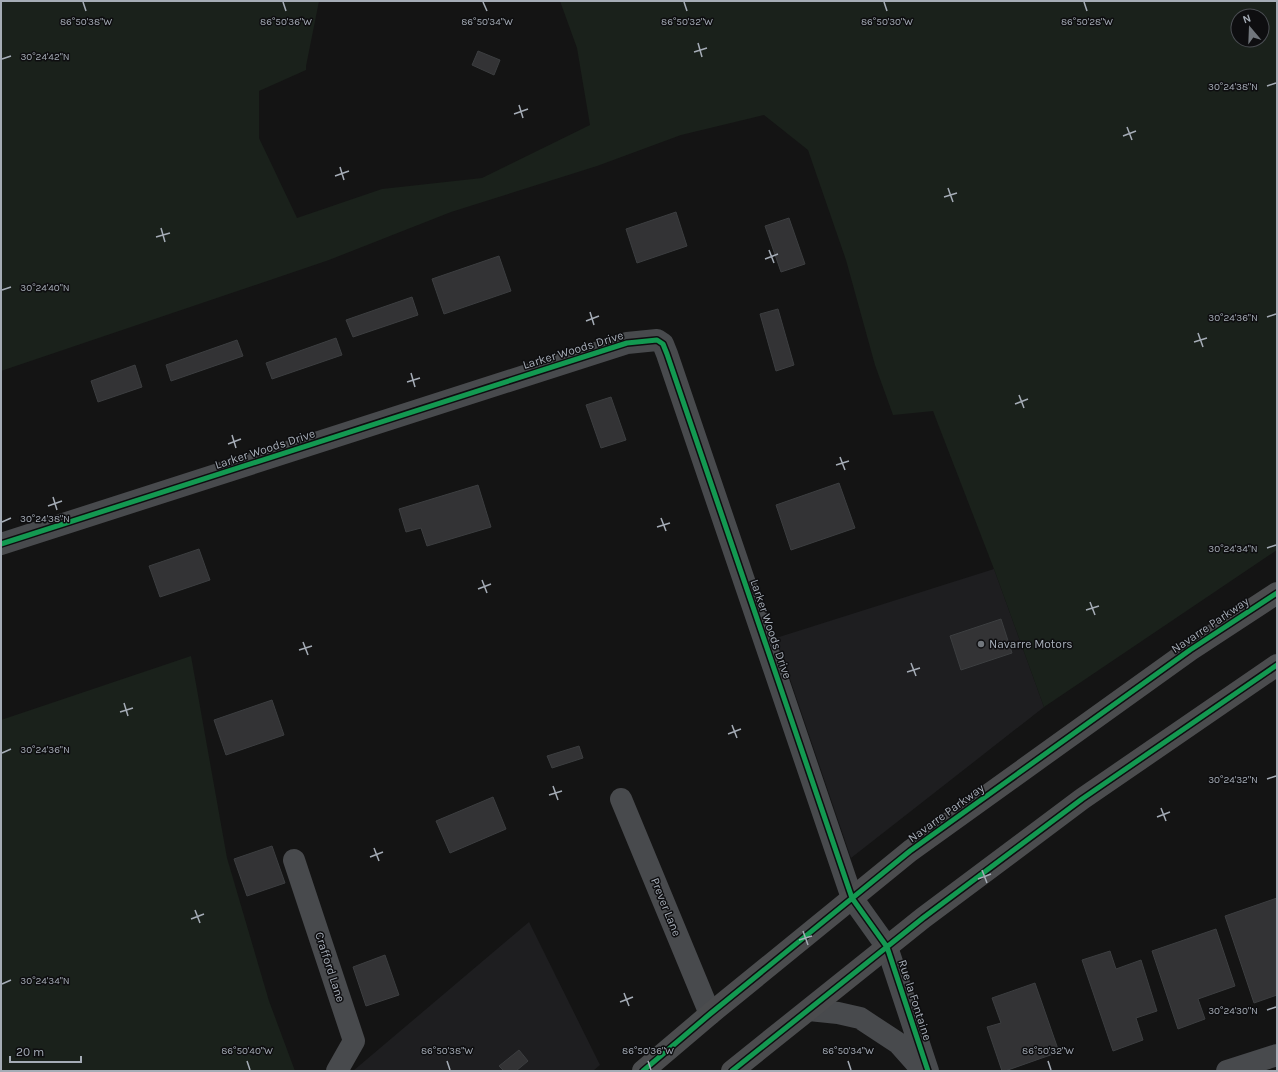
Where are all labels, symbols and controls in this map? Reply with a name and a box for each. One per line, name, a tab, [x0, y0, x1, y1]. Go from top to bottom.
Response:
north arrow	[1230, 8, 1270, 48]
text: N	[1241, 12, 1253, 26]
text: 86°50'38"W	[60, 16, 112, 28]
text: 86°50'36"W	[260, 16, 312, 28]
text: 86°50'34"W	[461, 16, 513, 28]
text: 86°50'32"W	[661, 16, 713, 28]
text: 86°50'30"W	[861, 16, 913, 28]
text: 86°50'28"W	[1061, 16, 1113, 28]
text: 30°24'42"N	[20, 51, 70, 63]
text: 30°24'38"N	[1208, 81, 1258, 93]
text: 30°24'40"N	[20, 282, 70, 294]
text: 30°24'36"N	[1208, 312, 1258, 324]
street label: Larker Woods Drive	[521, 328, 625, 372]
street label: Larker Woods Drive	[213, 426, 317, 472]
text: 30°24'38"N	[20, 513, 70, 525]
text: 30°24'34"N	[1208, 543, 1258, 555]
street label: Larker Woods Drive	[747, 577, 795, 681]
street label: Navarre Parkway	[1169, 594, 1252, 656]
place label: Navarre Motors	[989, 637, 1073, 651]
marker: Navarre Motors	[976, 639, 986, 649]
text: 30°24'36"N	[20, 744, 70, 756]
text: 30°24'32"N	[1208, 774, 1258, 786]
street label: Navarre Parkway	[905, 781, 987, 845]
street label: Prever Lane	[648, 876, 684, 938]
street label: Crafford Lane	[312, 930, 348, 1004]
street label: Rue la Fontaine	[895, 958, 935, 1042]
text: 30°24'34"N	[20, 975, 70, 987]
text: 30°24'30"N	[1208, 1005, 1258, 1017]
scale bar	[10, 1038, 81, 1064]
text: 20 m	[16, 1045, 44, 1059]
text: 86°50'40"W	[221, 1045, 273, 1057]
text: 86°50'38"W	[421, 1045, 473, 1057]
text: 86°50'36"W	[622, 1045, 674, 1057]
text: 86°50'34"W	[822, 1045, 874, 1057]
text: 86°50'32"W	[1022, 1045, 1074, 1057]

